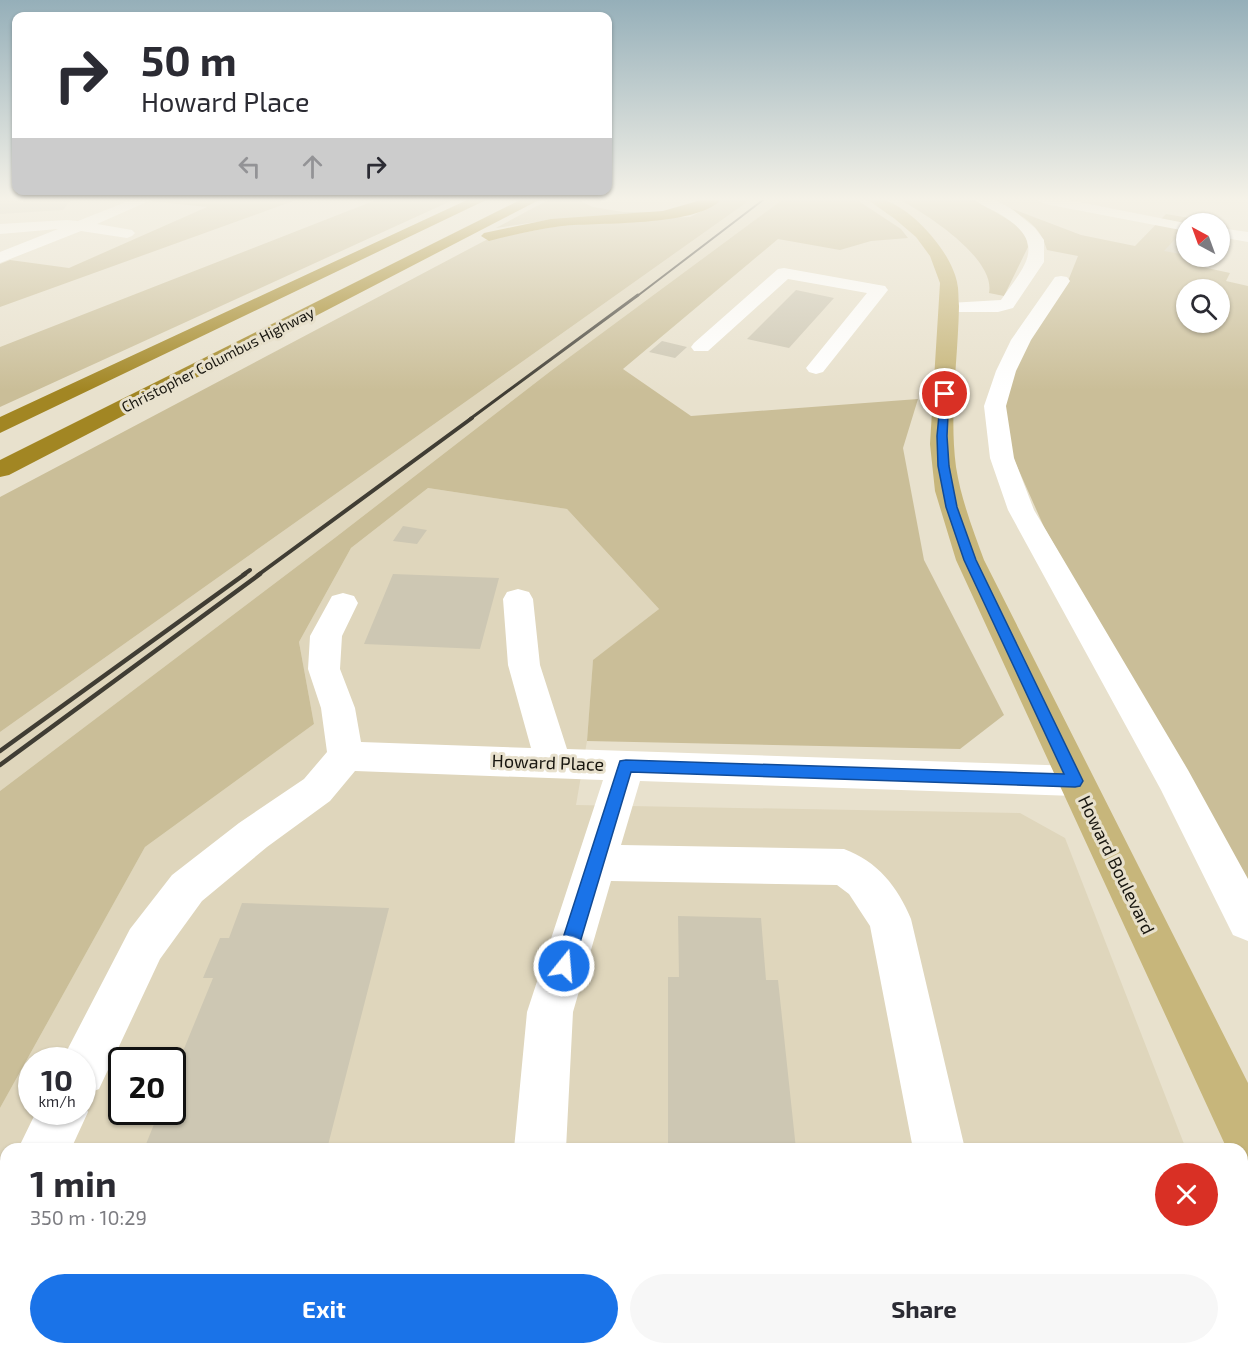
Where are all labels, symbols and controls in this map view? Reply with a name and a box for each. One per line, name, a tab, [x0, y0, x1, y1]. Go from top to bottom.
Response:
text: 50 m	[141, 34, 237, 84]
icon: right	[42, 36, 120, 114]
text: Howard Place	[141, 85, 310, 117]
icon: left	[233, 150, 266, 183]
icon: ahead	[296, 150, 329, 183]
icon: right	[359, 150, 392, 183]
north arrow	[1176, 213, 1230, 267]
map controls	[1176, 213, 1230, 333]
button: search	[1176, 279, 1230, 333]
street label: Christopher Columbus Highway	[118, 302, 317, 416]
pin	[919, 368, 970, 419]
icon: arrive	[928, 377, 961, 410]
street label: Howard Place	[491, 749, 605, 775]
street label: Howard Boulevard	[1074, 792, 1160, 937]
position arrow	[532, 934, 596, 998]
speed limit sign: 20	[108, 1047, 186, 1125]
text: 10	[41, 1061, 73, 1097]
text: km/h	[38, 1092, 76, 1110]
text: 1 min	[30, 1161, 117, 1204]
button: close	[1155, 1163, 1218, 1226]
text: 350 m · 10:29	[30, 1205, 147, 1229]
button: Exit	[30, 1274, 618, 1343]
button: Share	[630, 1274, 1218, 1343]

